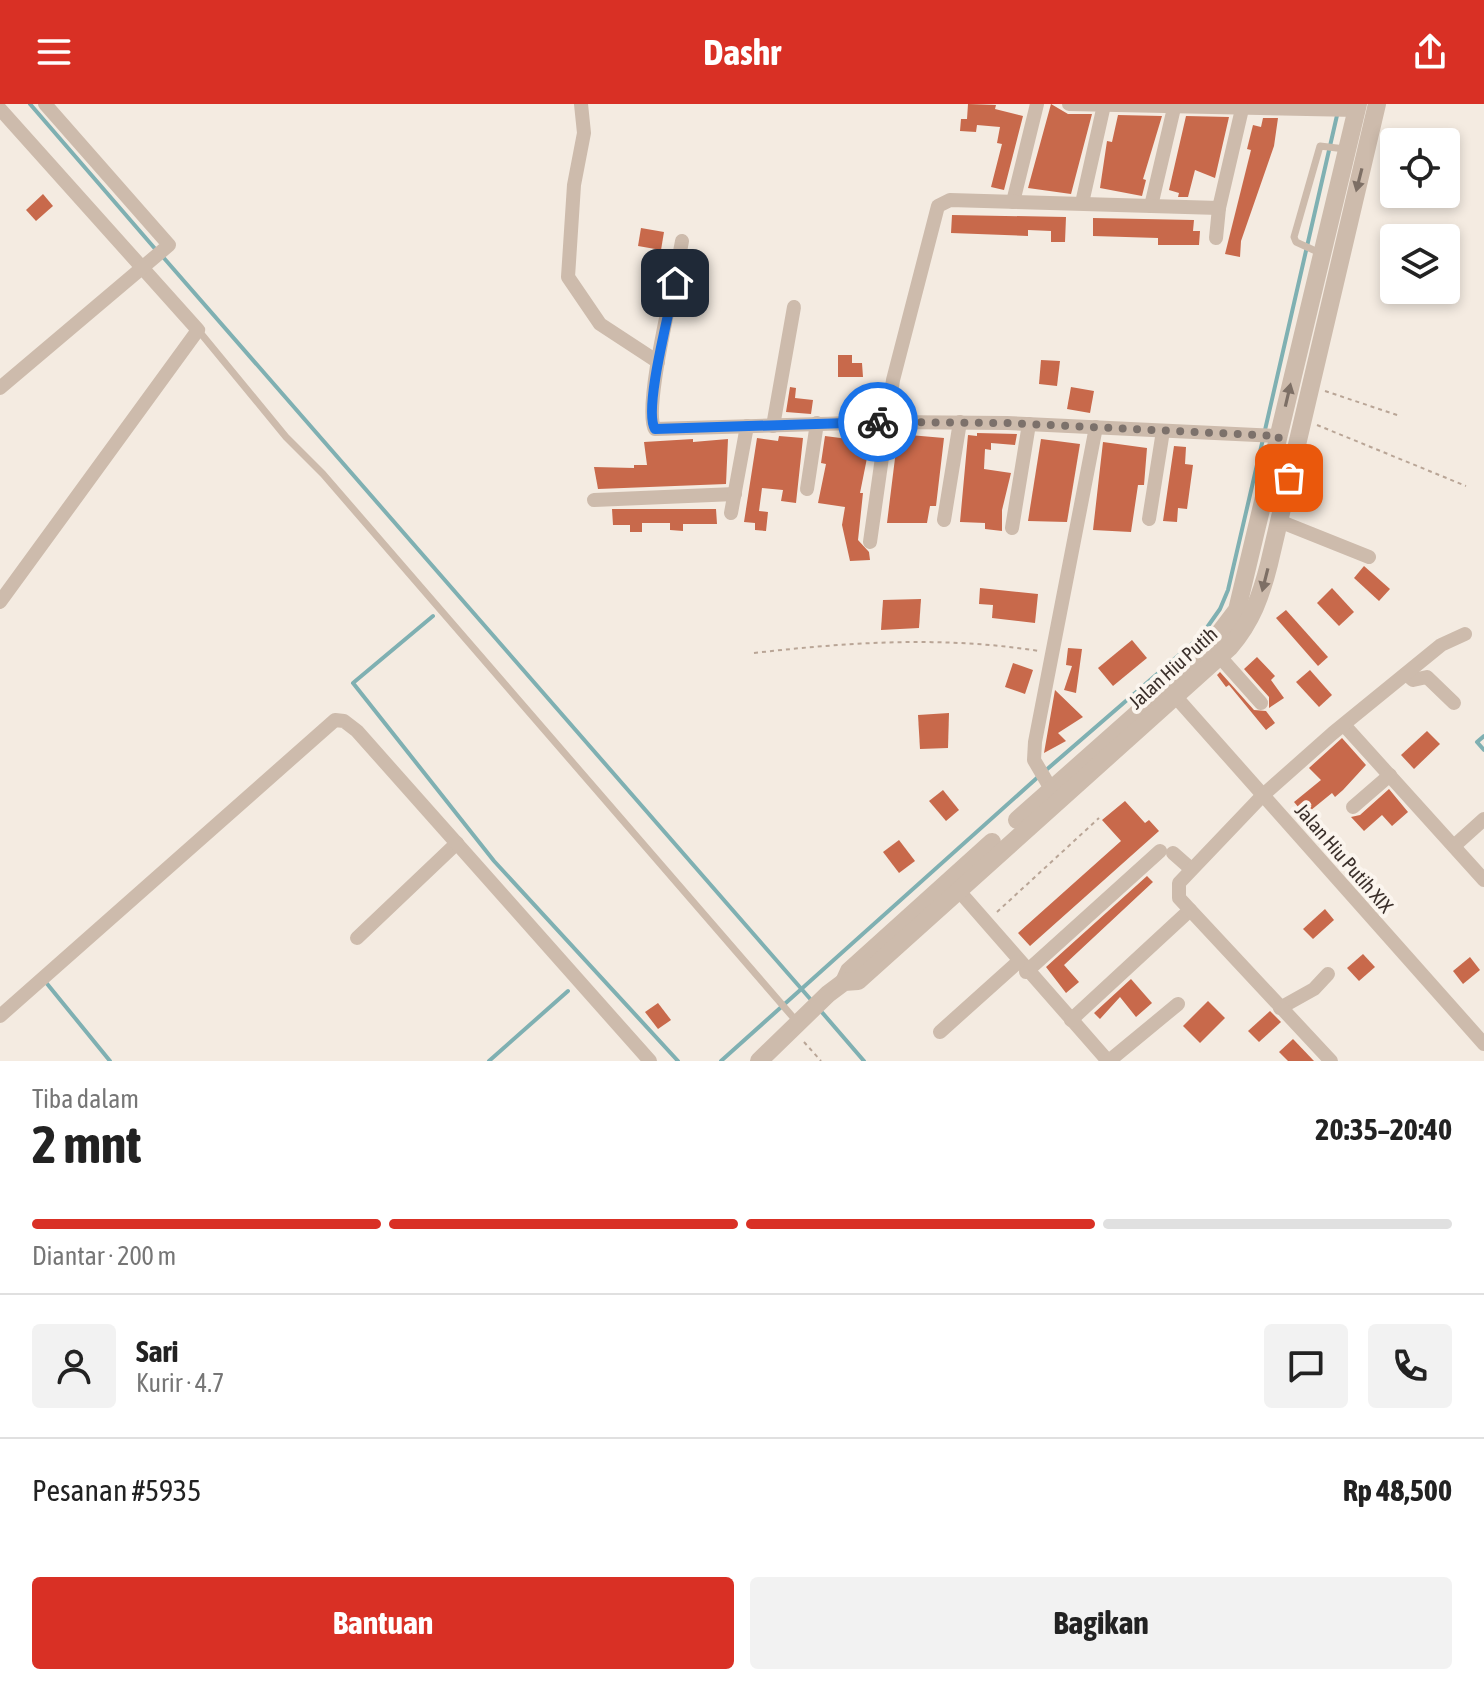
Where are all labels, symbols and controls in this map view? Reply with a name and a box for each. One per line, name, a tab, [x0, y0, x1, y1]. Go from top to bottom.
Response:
icon: menu	[32, 30, 76, 74]
icon: share	[1408, 30, 1452, 74]
text: Dashr	[703, 31, 781, 73]
map controls	[1380, 128, 1460, 304]
button: locate	[1380, 128, 1460, 208]
one-way arrow	[1353, 168, 1365, 193]
button: layers	[1380, 224, 1460, 304]
pin	[641, 249, 709, 317]
icon: home	[653, 261, 697, 305]
courier	[838, 382, 918, 462]
one-way arrow	[1282, 382, 1295, 407]
icon: bike	[856, 400, 900, 444]
pin	[1255, 444, 1323, 512]
icon: bag	[1267, 456, 1311, 500]
one-way arrow	[1258, 567, 1270, 592]
street label: Jalan Hiu Putih	[1124, 622, 1222, 713]
street label: Jalan Hiu Putih XIX	[1291, 799, 1398, 917]
text: Tiba dalam	[32, 1084, 139, 1114]
text: 20:35–20:40	[1315, 1112, 1452, 1146]
text: 2 mnt	[32, 1114, 141, 1174]
text: Diantar · 200 m	[32, 1241, 176, 1271]
button: person	[32, 1324, 116, 1408]
button: chat	[1264, 1324, 1348, 1408]
button: phone	[1368, 1324, 1452, 1408]
text: Sari	[136, 1334, 178, 1368]
text: Kurir · 4.7	[136, 1368, 224, 1398]
text: Pesanan #5935	[32, 1473, 201, 1507]
text: Rp 48,500	[1343, 1473, 1452, 1507]
button: Bantuan	[32, 1577, 734, 1669]
button: Bagikan	[750, 1577, 1452, 1669]

